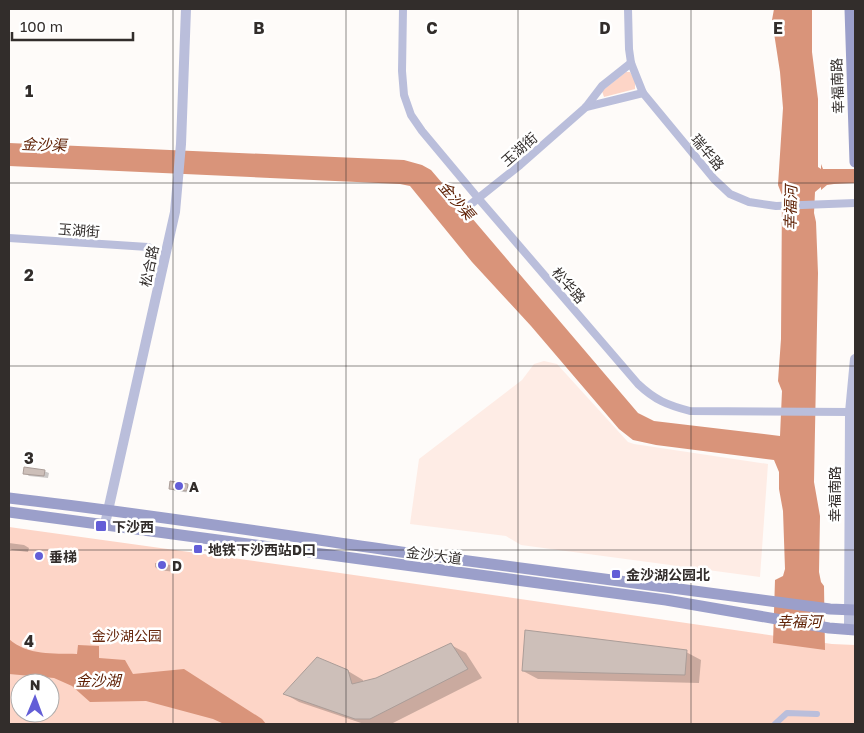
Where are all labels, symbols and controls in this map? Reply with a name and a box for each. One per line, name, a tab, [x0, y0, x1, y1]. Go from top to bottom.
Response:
scale bar	[12, 10, 134, 42]
text: 100 m	[20, 17, 63, 35]
text: B	[253, 18, 265, 38]
text: C	[426, 18, 438, 38]
text: D	[599, 18, 611, 38]
text: E	[773, 18, 783, 38]
street label: 幸福南路	[828, 58, 846, 114]
text: 1	[25, 81, 33, 101]
street label: 玉湖街	[498, 129, 540, 169]
street label: 瑞华路	[688, 130, 728, 174]
water label: 金沙渠	[21, 134, 69, 154]
water label: 金沙渠	[435, 177, 480, 224]
water label: 幸福河	[781, 182, 799, 231]
street label: 玉湖街	[57, 220, 101, 240]
street label: 松合路	[136, 244, 162, 288]
street label: 松华路	[549, 264, 589, 306]
text: 2	[24, 265, 34, 285]
text: 3	[24, 448, 34, 468]
street label: 幸福南路	[826, 466, 843, 522]
place label: A	[189, 478, 199, 495]
marker: A	[173, 480, 185, 492]
place label: 下沙西	[112, 518, 154, 535]
marker: 下沙西	[94, 519, 108, 533]
place label: 地铁下沙西站D口	[208, 541, 316, 558]
marker: 地铁下沙西站D口	[192, 543, 204, 555]
street label: 金沙大道	[405, 543, 463, 567]
place label: 垂梯	[49, 548, 77, 565]
marker: 垂梯	[33, 550, 45, 562]
place label: D	[172, 557, 182, 574]
marker: D	[156, 559, 168, 571]
place label: 金沙湖公园北	[626, 566, 710, 583]
marker: 金沙湖公园北	[610, 568, 622, 580]
water label: 幸福河	[776, 612, 824, 630]
park label: 金沙湖公园	[92, 627, 162, 644]
text: 4	[24, 631, 34, 651]
water label: 金沙湖	[75, 671, 122, 689]
north arrow	[10, 673, 60, 723]
text: N	[30, 676, 41, 693]

